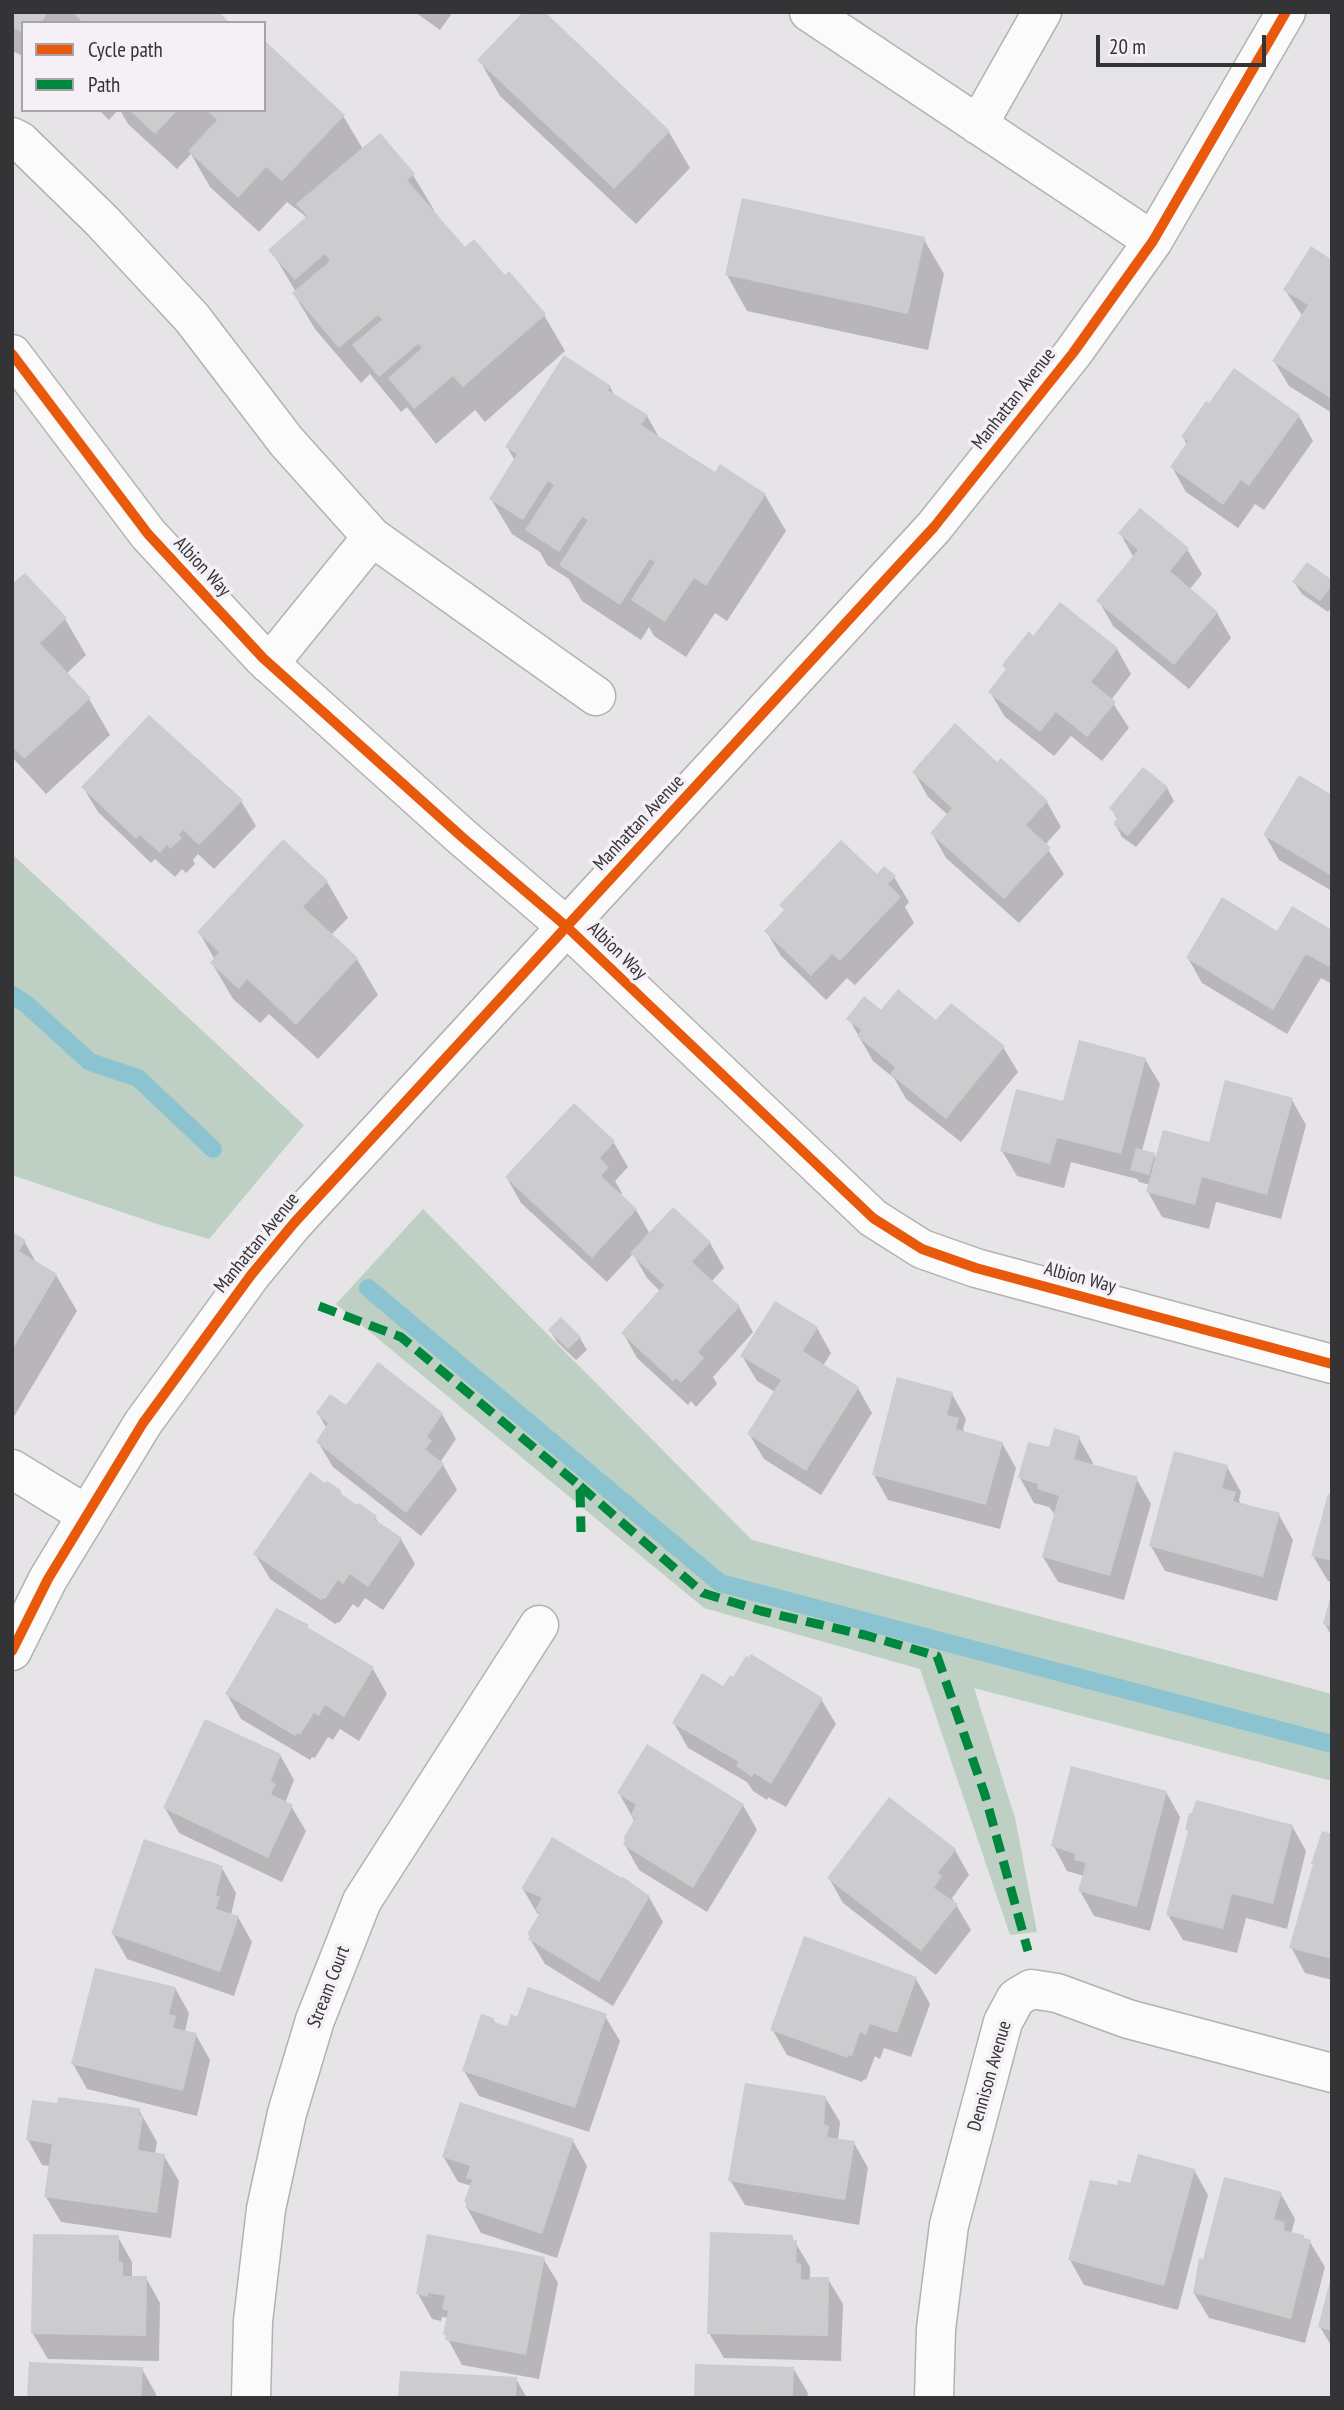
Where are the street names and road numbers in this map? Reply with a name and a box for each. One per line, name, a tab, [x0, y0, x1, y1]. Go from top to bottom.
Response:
street label: Manhattan Avenue	[967, 344, 1061, 454]
street label: Albion Way	[169, 532, 235, 602]
street label: Manhattan Avenue	[589, 770, 689, 876]
street label: Albion Way	[583, 917, 651, 985]
street label: Manhattan Avenue	[210, 1188, 304, 1298]
street label: Albion Way	[1042, 1258, 1118, 1298]
street label: Stream Court	[303, 1943, 355, 2031]
street label: Dennison Avenue	[963, 2018, 1017, 2134]

